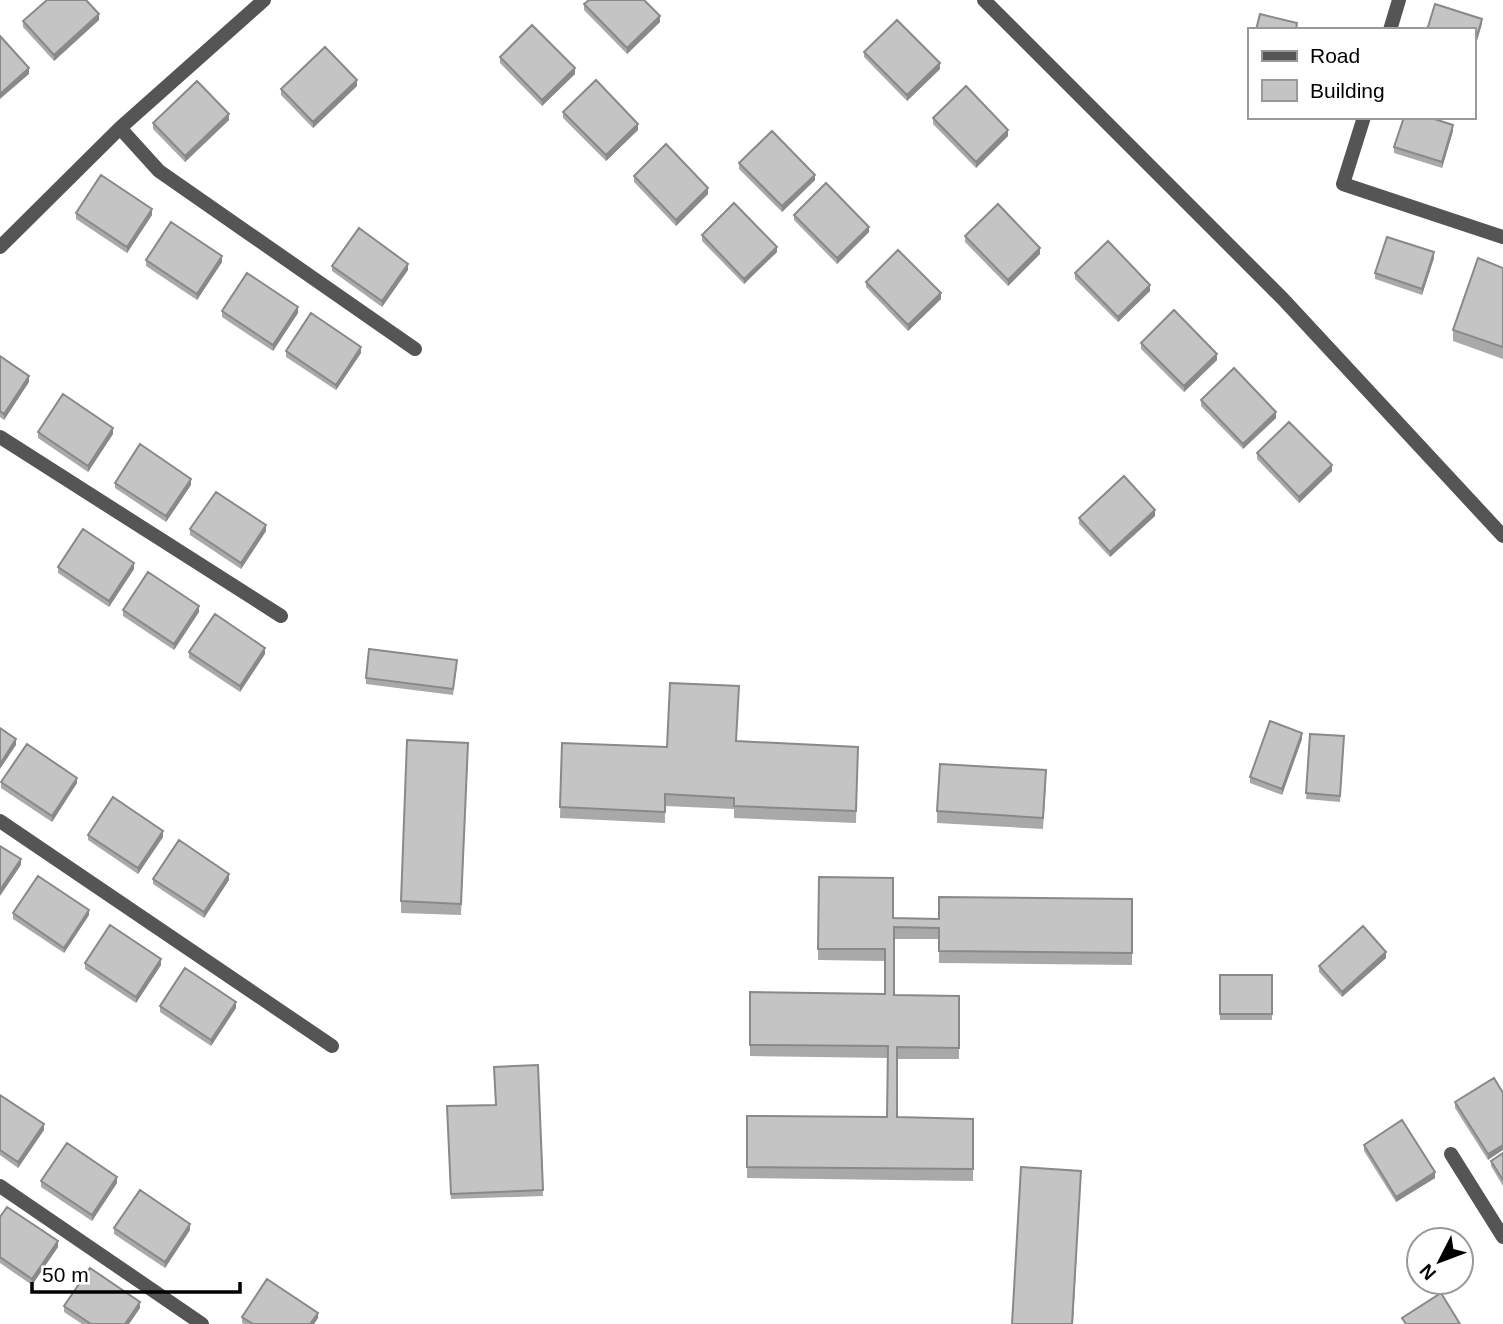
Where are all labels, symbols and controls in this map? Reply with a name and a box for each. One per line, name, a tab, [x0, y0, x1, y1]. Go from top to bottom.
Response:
legend	[1248, 28, 1475, 119]
text: Road	[1310, 44, 1360, 67]
text: Building	[1310, 79, 1385, 102]
north arrow	[1405, 1226, 1475, 1296]
scale bar	[32, 1250, 240, 1294]
text: N	[1415, 1260, 1440, 1284]
text: 50 m	[42, 1263, 89, 1286]

